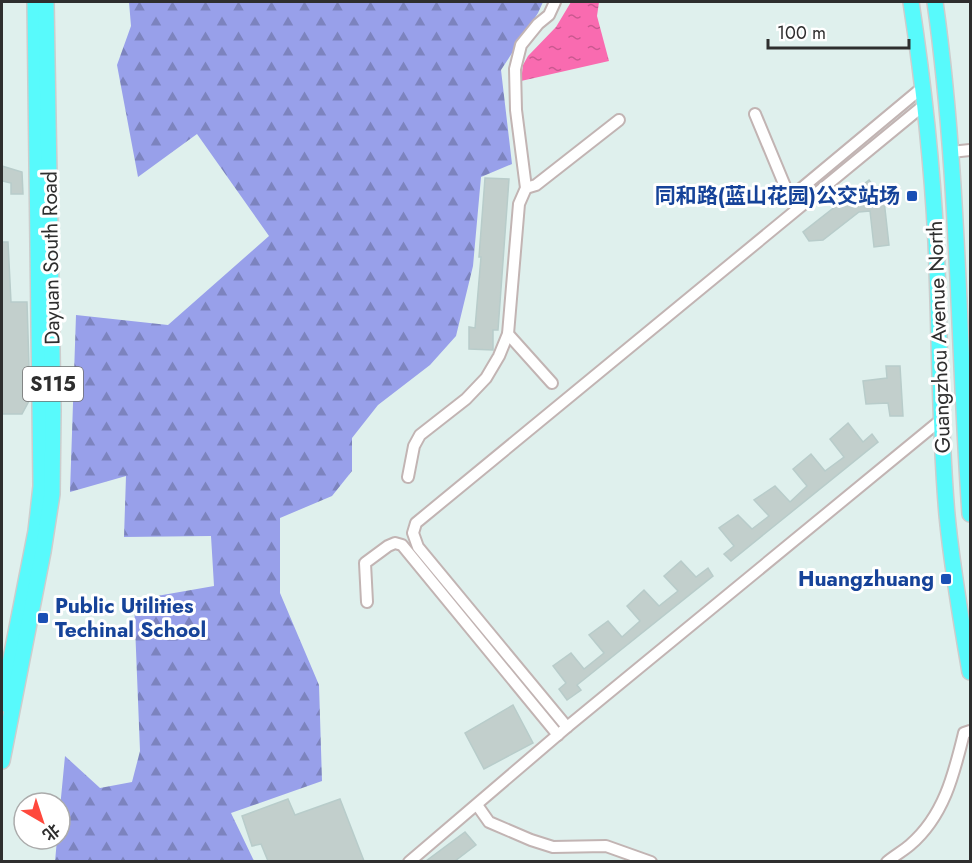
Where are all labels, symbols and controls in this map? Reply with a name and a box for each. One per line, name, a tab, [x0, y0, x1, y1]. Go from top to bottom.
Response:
scale bar	[768, 12, 909, 50]
text: 100 m	[777, 20, 826, 46]
street label: Dayuan South Road	[34, 171, 68, 345]
place label: 同和路(蓝山花园)公交站场	[655, 181, 900, 211]
marker: 同和路(蓝山花园)公交站场	[905, 189, 919, 203]
street label: Guangzhou Avenue North	[920, 220, 958, 454]
road number: S115	[23, 367, 83, 401]
place label: Huangzhuang	[798, 564, 934, 594]
marker: Huangzhuang	[939, 572, 953, 586]
place label: Public Utilities Techinal School	[55, 591, 206, 645]
marker: Public Utilities Techinal School	[36, 611, 50, 625]
north arrow	[12, 791, 72, 851]
text: 北	[38, 818, 65, 846]

